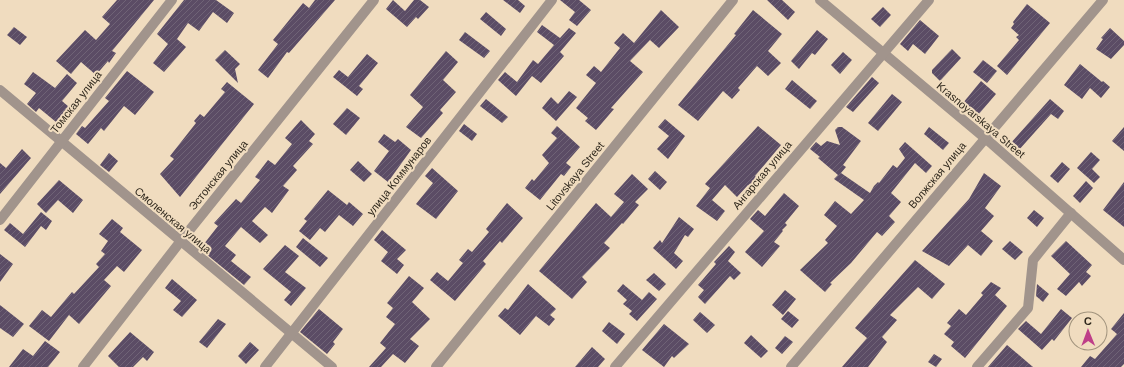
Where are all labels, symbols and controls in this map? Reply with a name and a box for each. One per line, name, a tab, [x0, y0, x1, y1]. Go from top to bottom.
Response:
street label: Томская улица	[48, 68, 104, 135]
street label: Krasnoyarskaya Street	[935, 80, 1027, 160]
street label: улица Коммунаров	[364, 134, 434, 218]
street label: Эстонская улица	[186, 137, 250, 212]
street label: Ангарская улица	[730, 138, 795, 212]
street label: Litovskaya Street	[544, 139, 606, 213]
street label: Волжская улица	[906, 139, 969, 211]
street label: Смоленская улица	[132, 185, 214, 256]
north arrow	[1068, 311, 1108, 351]
text: С	[1084, 315, 1092, 327]

